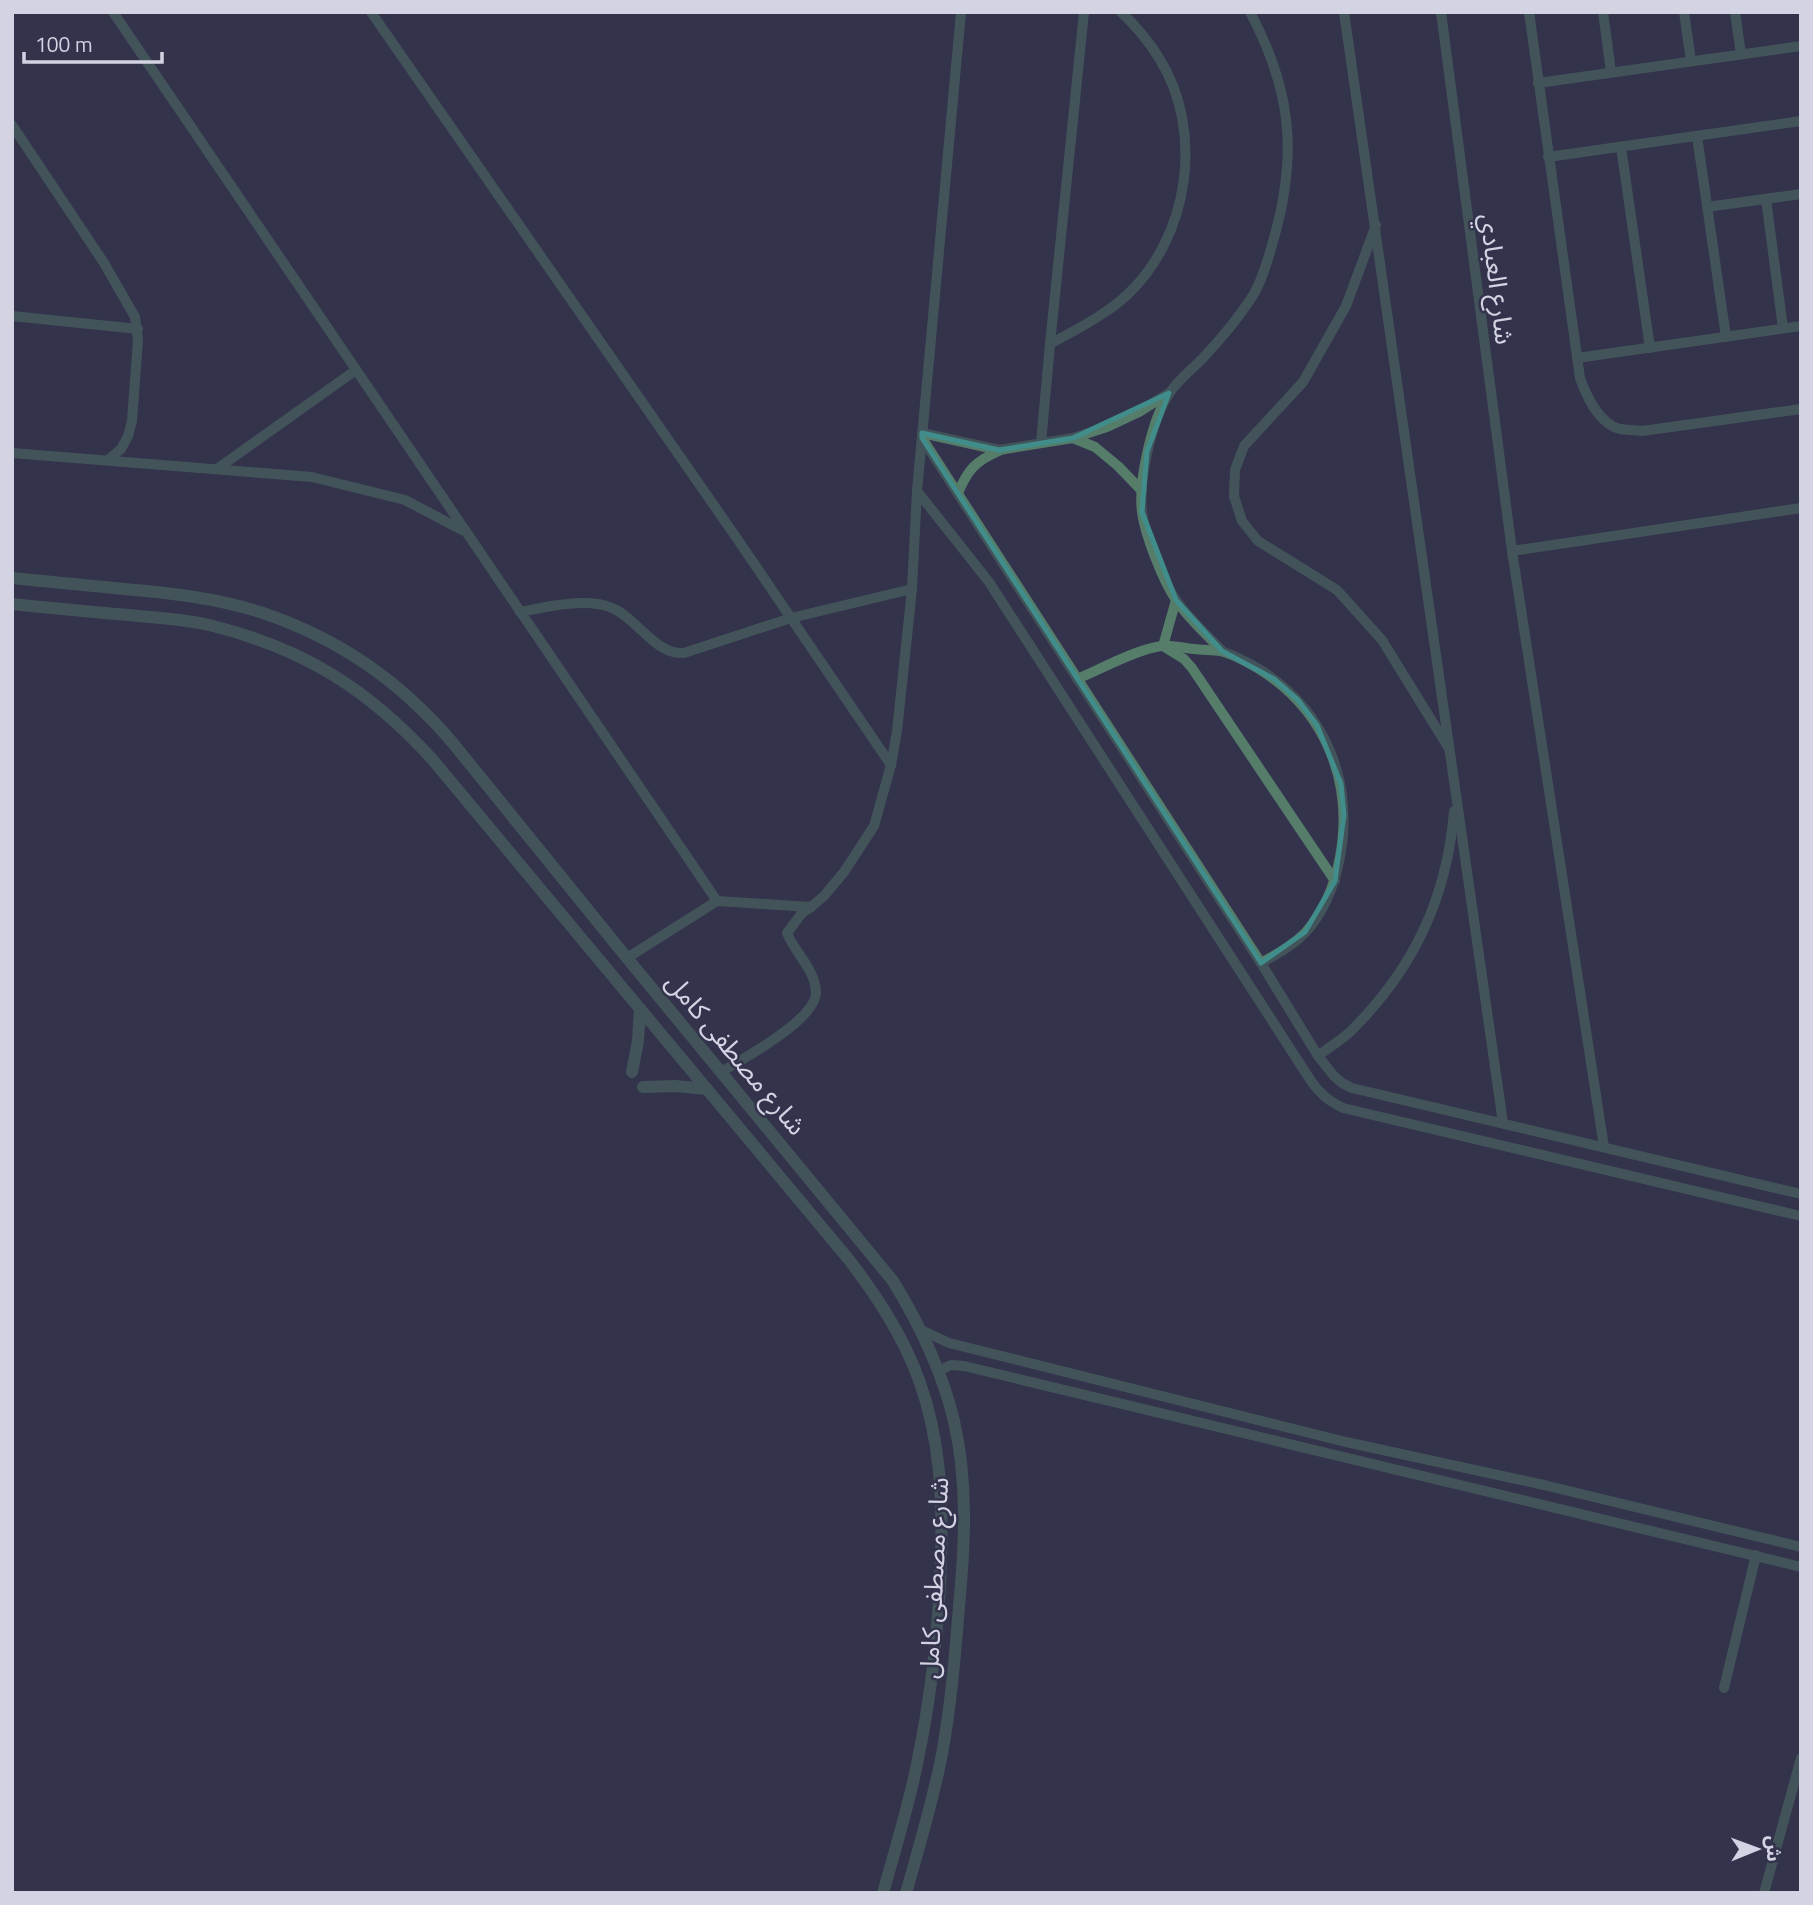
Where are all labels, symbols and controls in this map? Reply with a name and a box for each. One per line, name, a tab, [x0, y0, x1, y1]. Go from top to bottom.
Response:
scale bar	[24, 21, 163, 65]
text: 100 m	[35, 28, 92, 60]
street label: شارع العبادي	[1469, 211, 1525, 347]
street label: شارع مصطفى كامل	[657, 964, 816, 1144]
street label: شارع مصطفى كامل	[909, 1476, 958, 1680]
north arrow	[1722, 1814, 1792, 1884]
text: ش	[1760, 1835, 1789, 1862]

